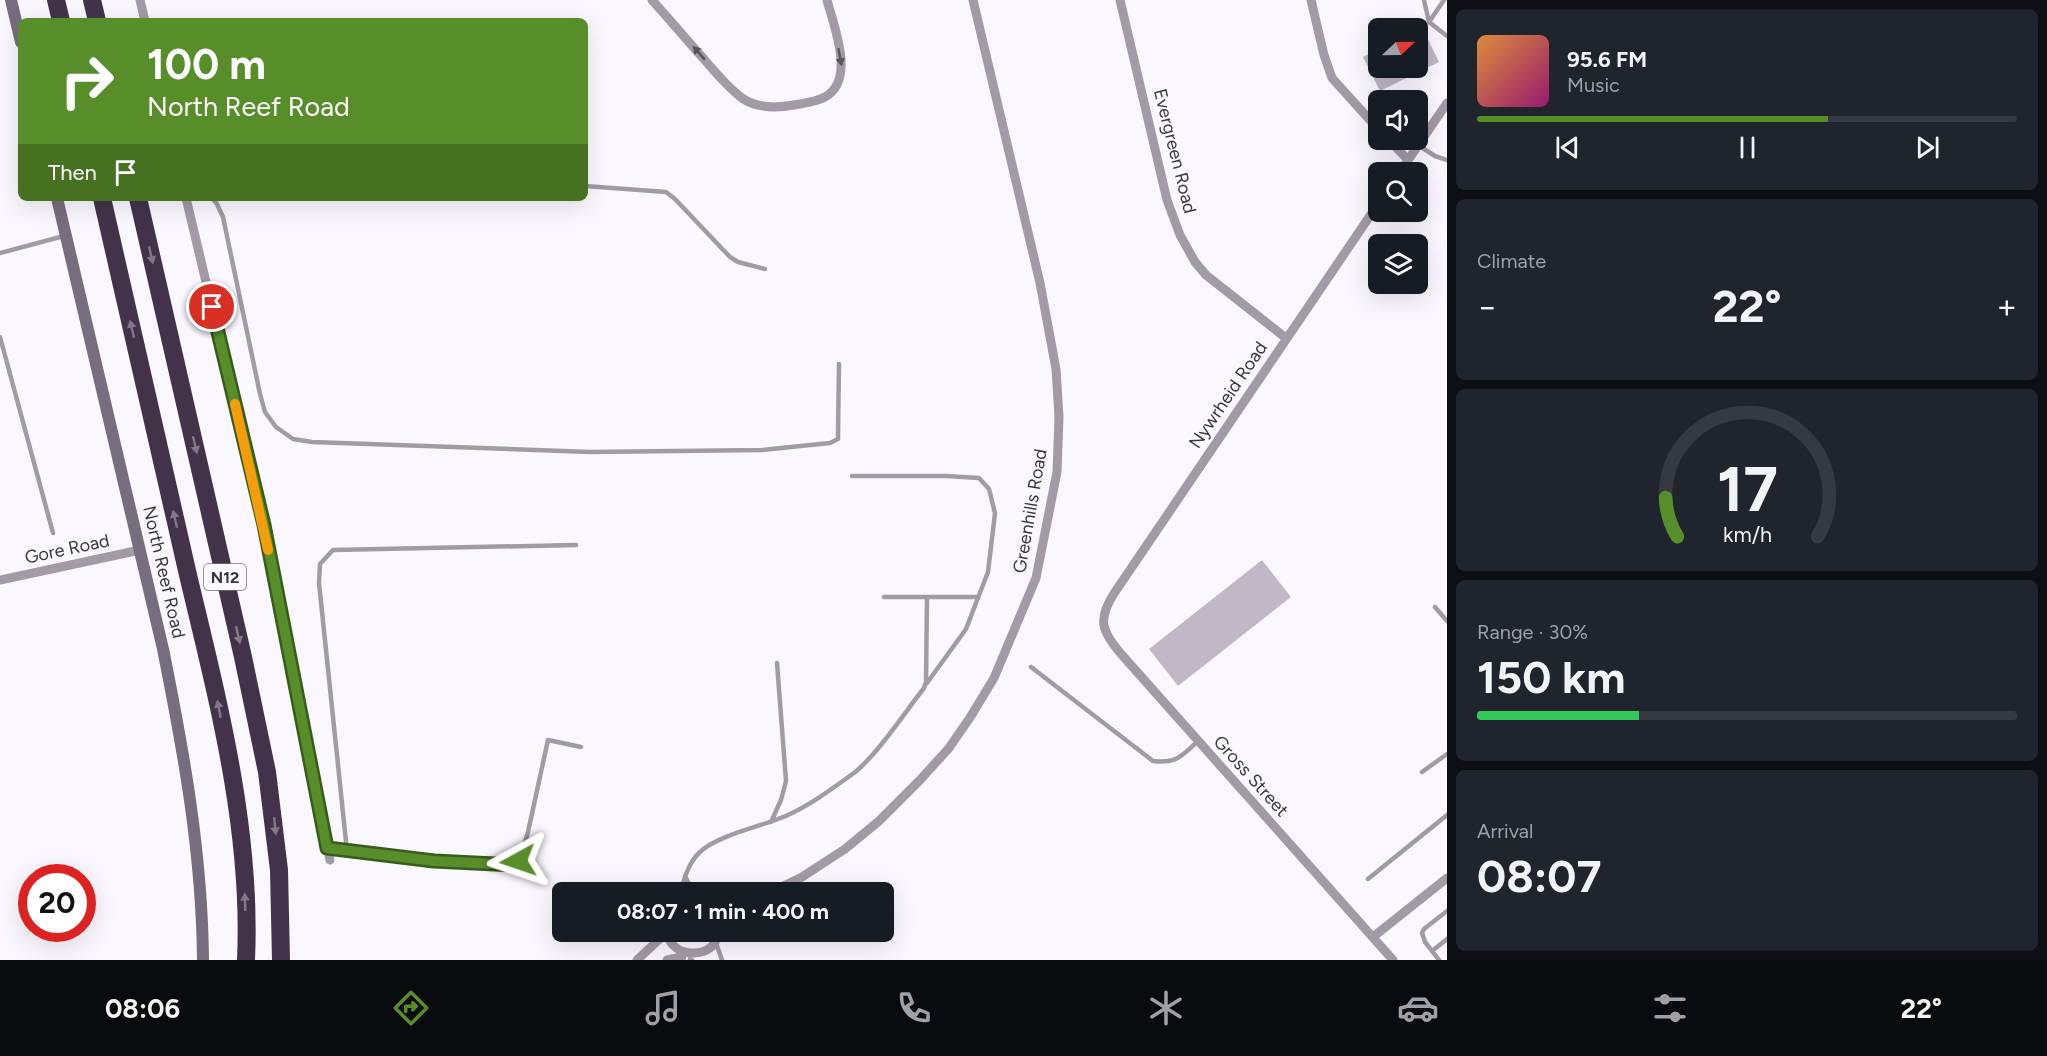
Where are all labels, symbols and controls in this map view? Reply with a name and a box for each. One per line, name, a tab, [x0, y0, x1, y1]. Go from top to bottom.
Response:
north arrow	[1368, 18, 1428, 78]
map controls	[1368, 18, 1428, 294]
text: 100 m	[147, 39, 266, 90]
icon: right	[48, 42, 126, 120]
one-way arrow	[693, 46, 706, 61]
text: 95.6 FM	[1567, 46, 1647, 73]
one-way arrow	[836, 48, 845, 67]
text: Music	[1567, 73, 1620, 97]
street label: Evergreen Road	[1149, 86, 1201, 216]
text: North Reef Road	[147, 90, 350, 123]
button: sound	[1368, 90, 1428, 150]
icon: previous	[1551, 131, 1584, 164]
icon: pause	[1731, 131, 1764, 164]
icon: next	[1911, 131, 1944, 164]
icon: arrive	[109, 156, 142, 189]
text: Then	[48, 159, 97, 186]
button: search	[1368, 162, 1428, 222]
button: layers	[1368, 234, 1428, 294]
one-way arrow	[146, 246, 156, 264]
text: Climate	[1477, 249, 1546, 273]
text: 22°	[1712, 279, 1782, 333]
pin	[186, 281, 237, 332]
text: −	[1477, 287, 1498, 326]
text: +	[1996, 287, 2017, 326]
icon: arrive	[195, 290, 228, 323]
one-way arrow	[126, 319, 136, 338]
street label: Nywrheid Road	[1184, 337, 1272, 453]
one-way arrow	[190, 436, 200, 454]
street label: Greenhills Road	[1008, 447, 1052, 575]
text: 17	[1716, 452, 1778, 527]
street label: North Reef Road	[138, 504, 190, 640]
one-way arrow	[170, 509, 180, 528]
text: km/h	[1723, 522, 1771, 547]
street label: Gore Road	[23, 529, 111, 569]
road number: N12	[204, 564, 246, 590]
text: Range · 30%	[1477, 620, 1588, 644]
one-way arrow	[234, 626, 244, 644]
text: 150 km	[1477, 650, 1625, 704]
one-way arrow	[214, 699, 223, 718]
street label: Gross Street	[1209, 731, 1293, 821]
one-way arrow	[270, 817, 280, 836]
text: Arrival	[1477, 819, 1533, 843]
position arrow	[486, 829, 550, 893]
text: 08:07	[1477, 849, 1601, 903]
speed limit sign: 20	[18, 864, 96, 942]
one-way arrow	[240, 892, 250, 911]
text: 08:07 · 1 min · 400 m	[617, 898, 829, 925]
icon: directions	[390, 987, 432, 1029]
icon: music	[642, 987, 684, 1029]
icon: phone	[893, 987, 935, 1029]
icon: climate	[1145, 987, 1187, 1029]
icon: car	[1397, 987, 1439, 1029]
icon: filters	[1649, 987, 1691, 1029]
text: 08:06	[105, 992, 180, 1025]
text: 22°	[1901, 992, 1942, 1025]

